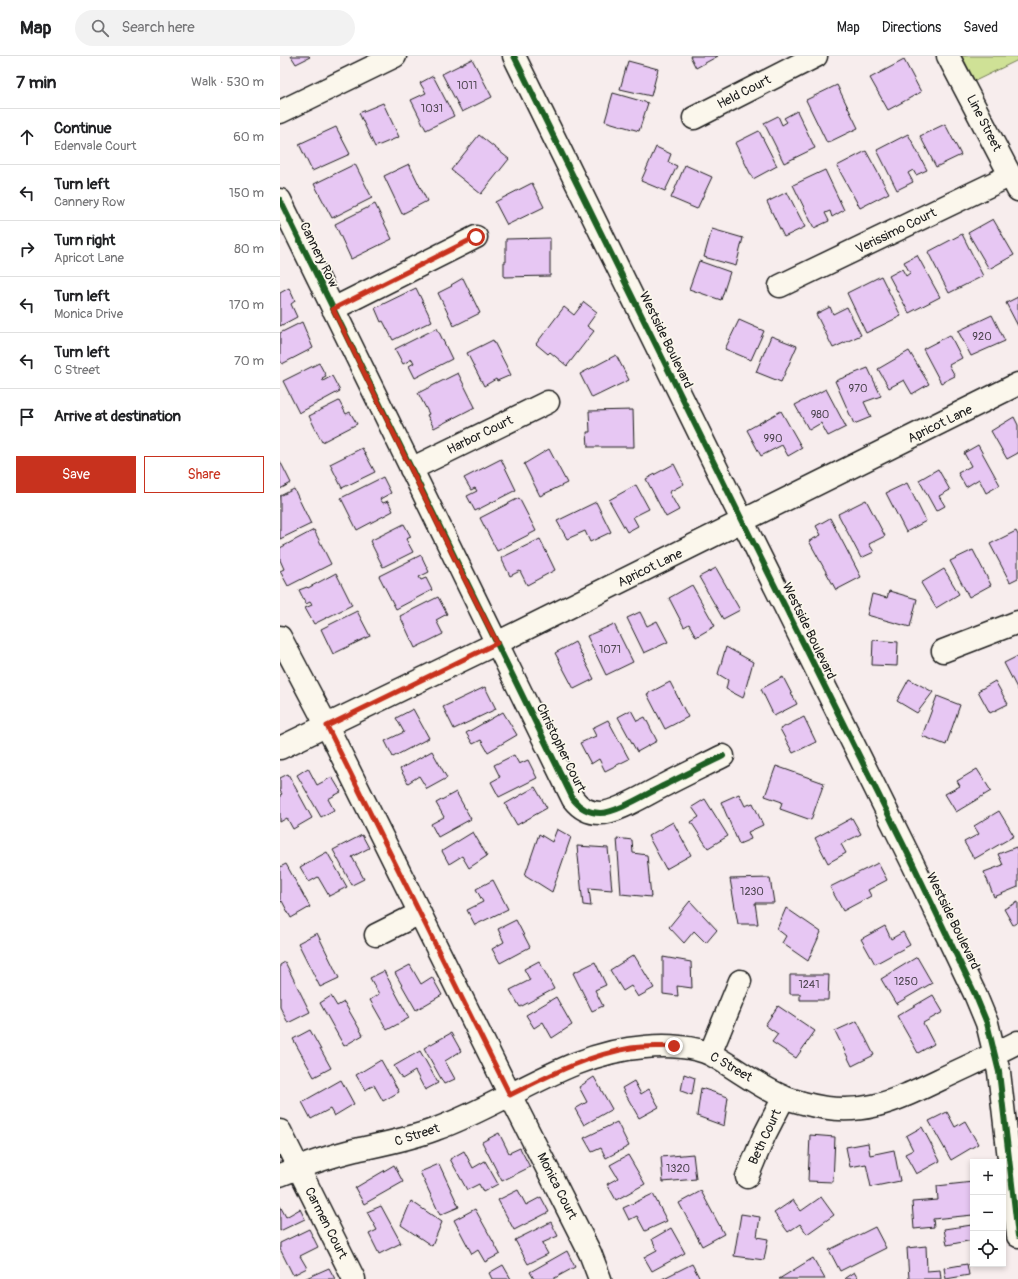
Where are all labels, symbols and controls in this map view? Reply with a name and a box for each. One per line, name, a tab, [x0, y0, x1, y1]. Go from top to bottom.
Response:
search box	[75, 10, 355, 46]
text: Map	[20, 16, 51, 40]
icon: search	[89, 17, 111, 39]
text: Search here	[121, 18, 195, 37]
text: Map	[837, 19, 860, 36]
text: Directions	[882, 19, 941, 36]
text: Saved	[963, 19, 998, 36]
street label: Held Court	[715, 71, 774, 112]
text: 7 min	[16, 72, 56, 93]
text: Walk · 530 m	[191, 74, 264, 90]
house number: 1011	[457, 79, 477, 92]
street label: Line Street	[963, 92, 1005, 155]
house number: 1031	[421, 102, 443, 115]
text: Continue	[54, 119, 112, 138]
icon: ahead	[16, 126, 38, 148]
text: 60 m	[233, 129, 264, 145]
text: Edenvale Court	[54, 138, 136, 154]
text: Turn left	[54, 175, 110, 194]
icon: left	[16, 182, 38, 204]
text: 150 m	[229, 185, 264, 201]
text: Cannery Row	[54, 194, 125, 210]
street label: Verissimo Court	[853, 204, 940, 257]
street label: Cannery Row	[296, 220, 342, 291]
route start	[467, 228, 485, 246]
text: Turn right	[54, 231, 115, 250]
icon: right	[16, 238, 38, 260]
text: 80 m	[234, 241, 264, 257]
text: Apricot Lane	[54, 250, 124, 266]
text: Turn left	[54, 287, 110, 306]
street label: Westside Boulevard	[636, 289, 696, 391]
icon: left	[16, 294, 38, 316]
text: 170 m	[229, 297, 264, 313]
text: Monica Drive	[54, 306, 123, 322]
house number: 920	[972, 330, 992, 343]
text: Turn left	[54, 343, 110, 362]
icon: left	[16, 350, 38, 372]
text: 70 m	[234, 353, 264, 369]
text: C Street	[54, 362, 100, 378]
house number: 970	[849, 382, 868, 395]
street label: Apricot Lane	[905, 401, 975, 447]
icon: arrive	[16, 406, 38, 428]
text: Arrive at destination	[54, 407, 181, 426]
house number: 980	[811, 408, 829, 421]
street label: Harbor Court	[445, 412, 516, 458]
house number: 990	[764, 432, 782, 445]
button: Save	[16, 456, 136, 493]
button: Share	[144, 456, 264, 493]
street label: Apricot Lane	[615, 545, 685, 591]
street label: Westside Boulevard	[779, 580, 839, 682]
house number: 1071	[599, 643, 621, 656]
street label: Christopher Court	[533, 701, 590, 796]
street label: Westside Boulevard	[923, 870, 983, 972]
house number: 1230	[740, 885, 764, 898]
house number: 1250	[894, 975, 918, 988]
house number: 1241	[798, 978, 820, 991]
route end	[665, 1037, 683, 1055]
street label: C Street	[707, 1049, 756, 1086]
street label: Beth Court	[745, 1106, 785, 1167]
street label: C Street	[393, 1120, 442, 1150]
street label: Monica Court	[533, 1150, 581, 1223]
map controls	[970, 1159, 1006, 1267]
button: +	[970, 1159, 1006, 1195]
house number: 1320	[666, 1162, 690, 1175]
street label: Carmen Court	[301, 1185, 351, 1262]
button: −	[970, 1195, 1006, 1231]
button: locate	[970, 1231, 1006, 1267]

